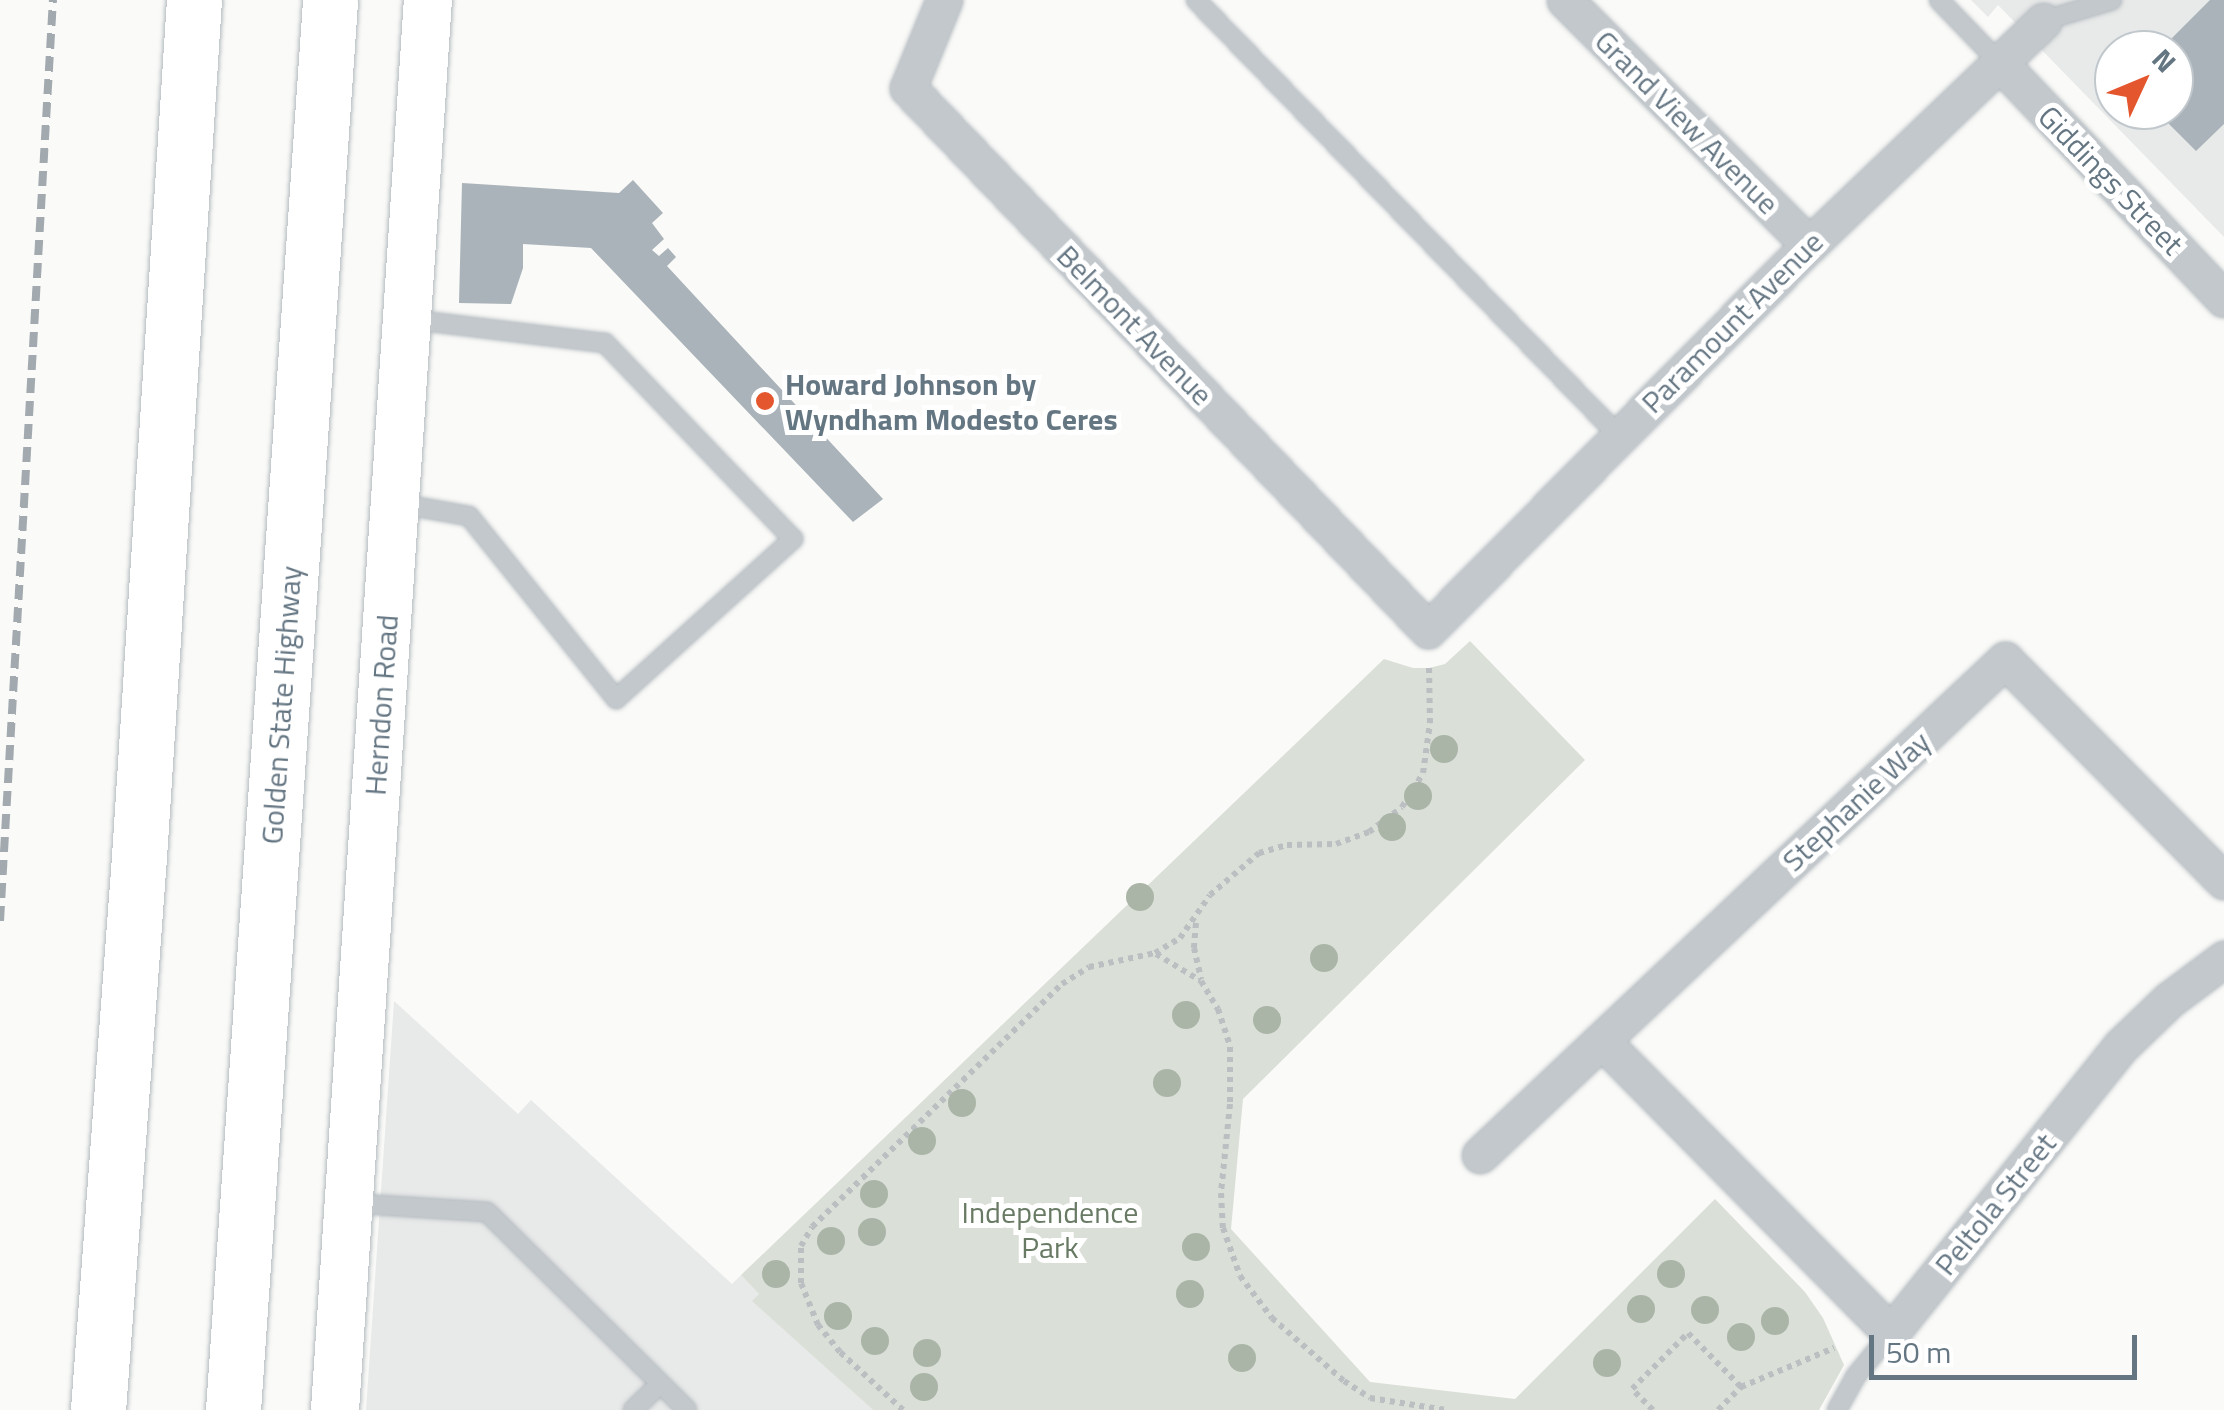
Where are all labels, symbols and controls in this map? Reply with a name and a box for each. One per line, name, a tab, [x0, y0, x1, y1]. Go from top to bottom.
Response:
street label: Grand View Avenue	[1588, 23, 1786, 221]
north arrow	[2094, 30, 2194, 130]
text: N	[2142, 38, 2187, 82]
street label: Giddings Street	[2031, 98, 2191, 262]
street label: Paramount Avenue	[1634, 224, 1830, 420]
street label: Belmont Avenue	[1050, 238, 1220, 412]
place label: Howard Johnson by Wyndham Modesto Ceres	[785, 366, 1118, 436]
marker: Howard Johnson by Wyndham Modesto Ceres	[754, 390, 776, 412]
street label: Golden State Highway	[253, 565, 309, 845]
street label: Herndon Road	[357, 613, 405, 797]
street label: Stephanie Way	[1775, 724, 1937, 878]
street label: Peltola Street	[1927, 1126, 2063, 1282]
park label: Independence Park	[962, 1194, 1138, 1264]
scale bar	[1874, 1315, 2142, 1377]
text: 50 m	[1886, 1329, 1951, 1375]

